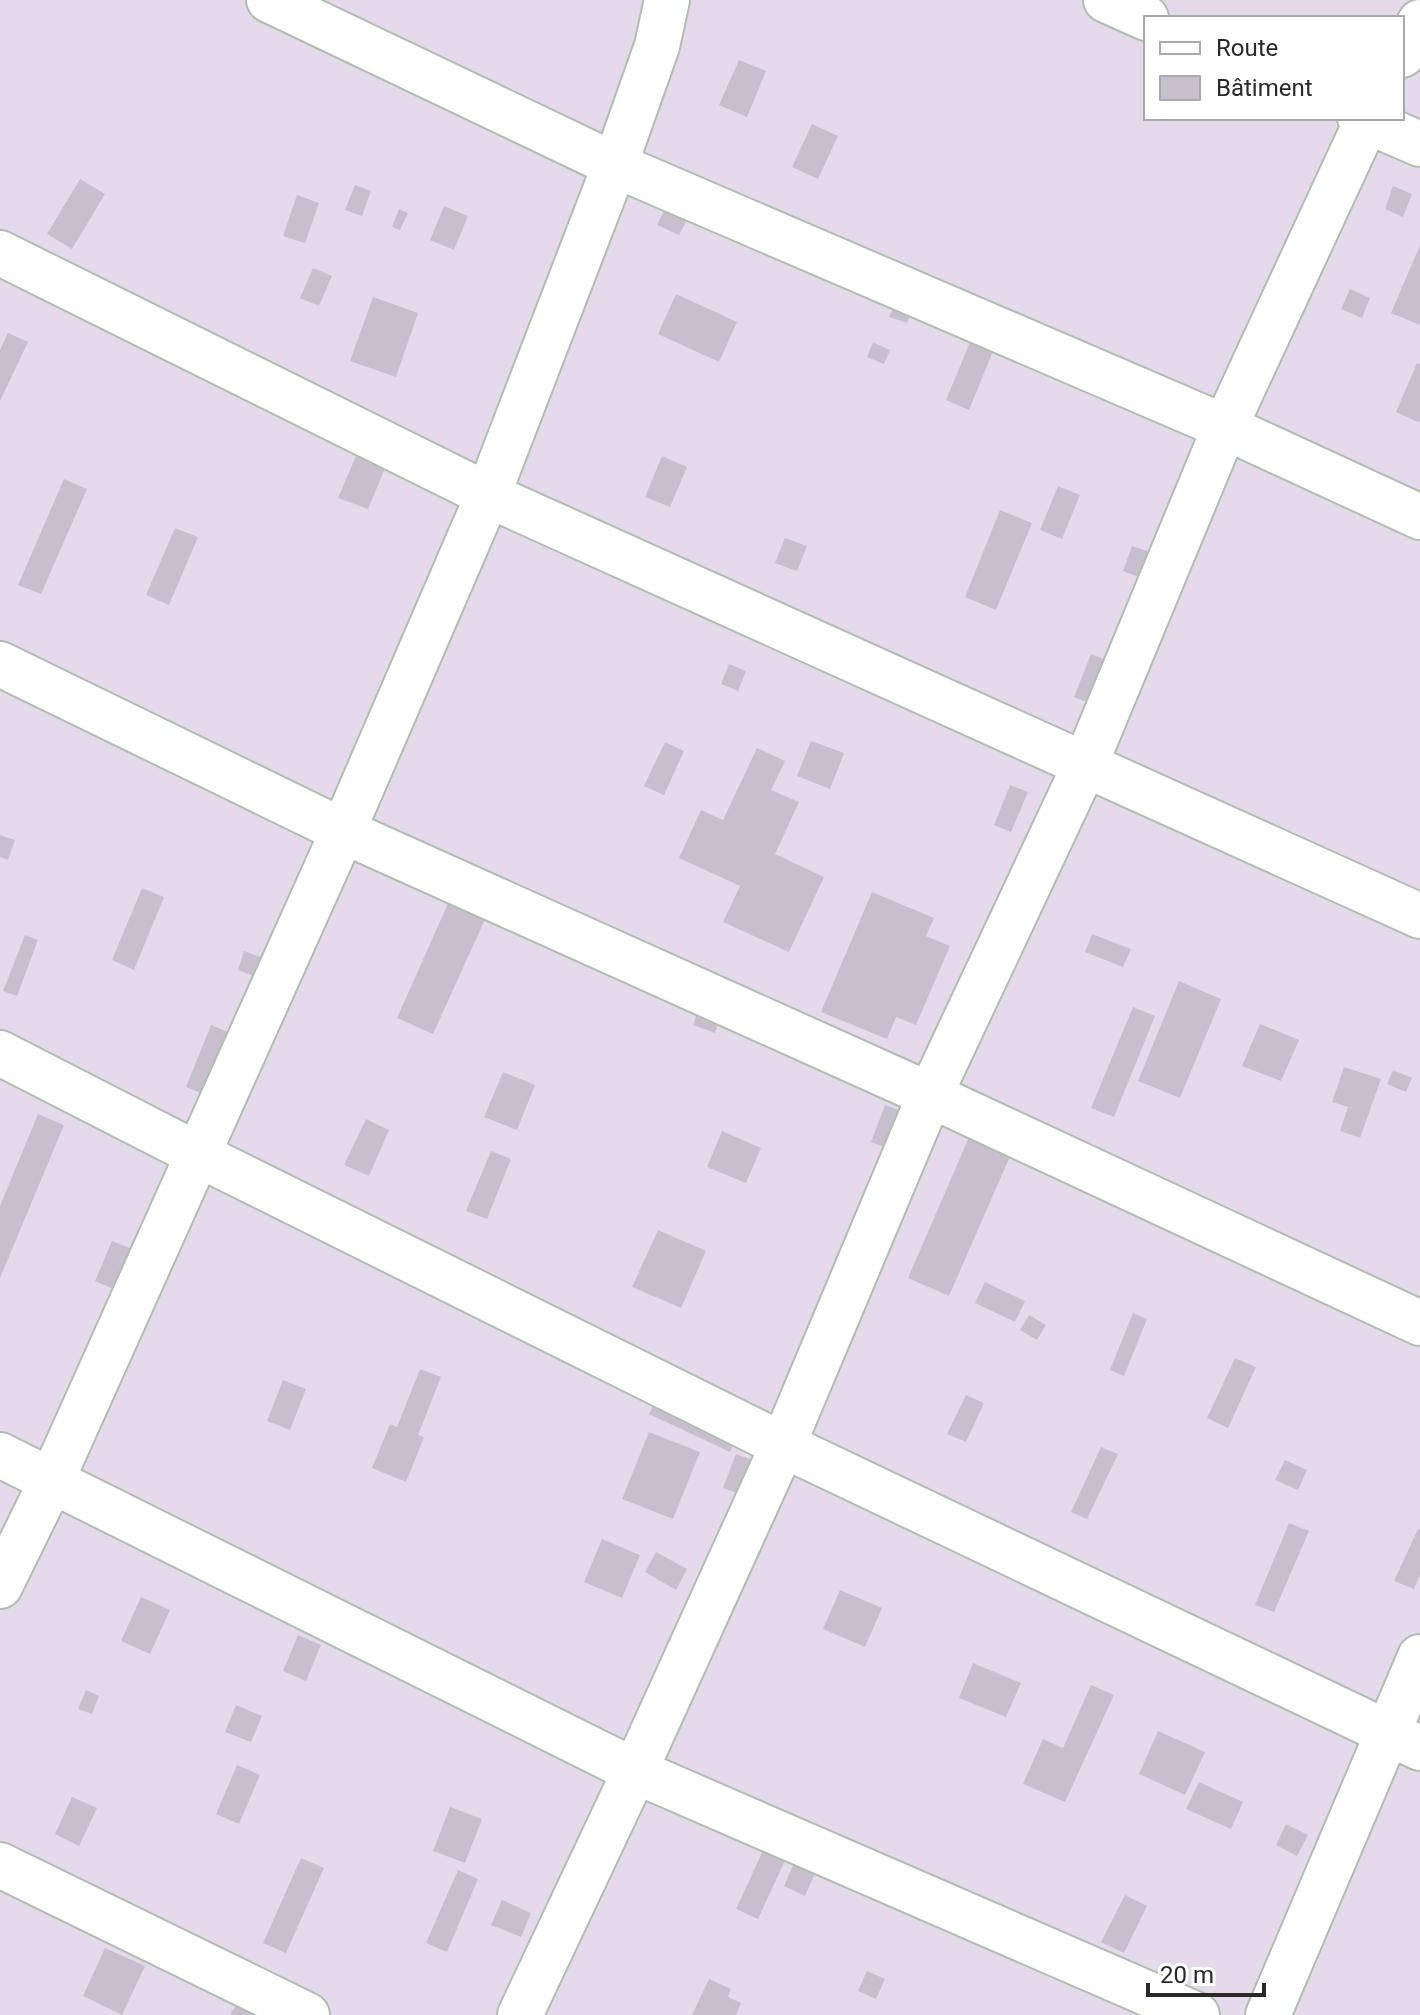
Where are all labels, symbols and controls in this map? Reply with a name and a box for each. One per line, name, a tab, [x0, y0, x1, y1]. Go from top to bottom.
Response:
legend	[1144, 16, 1404, 120]
text: Route	[1216, 34, 1278, 62]
text: Bâtiment	[1216, 74, 1313, 102]
scale bar	[1148, 1947, 1264, 1997]
text: 20 m	[1160, 1961, 1214, 1989]

